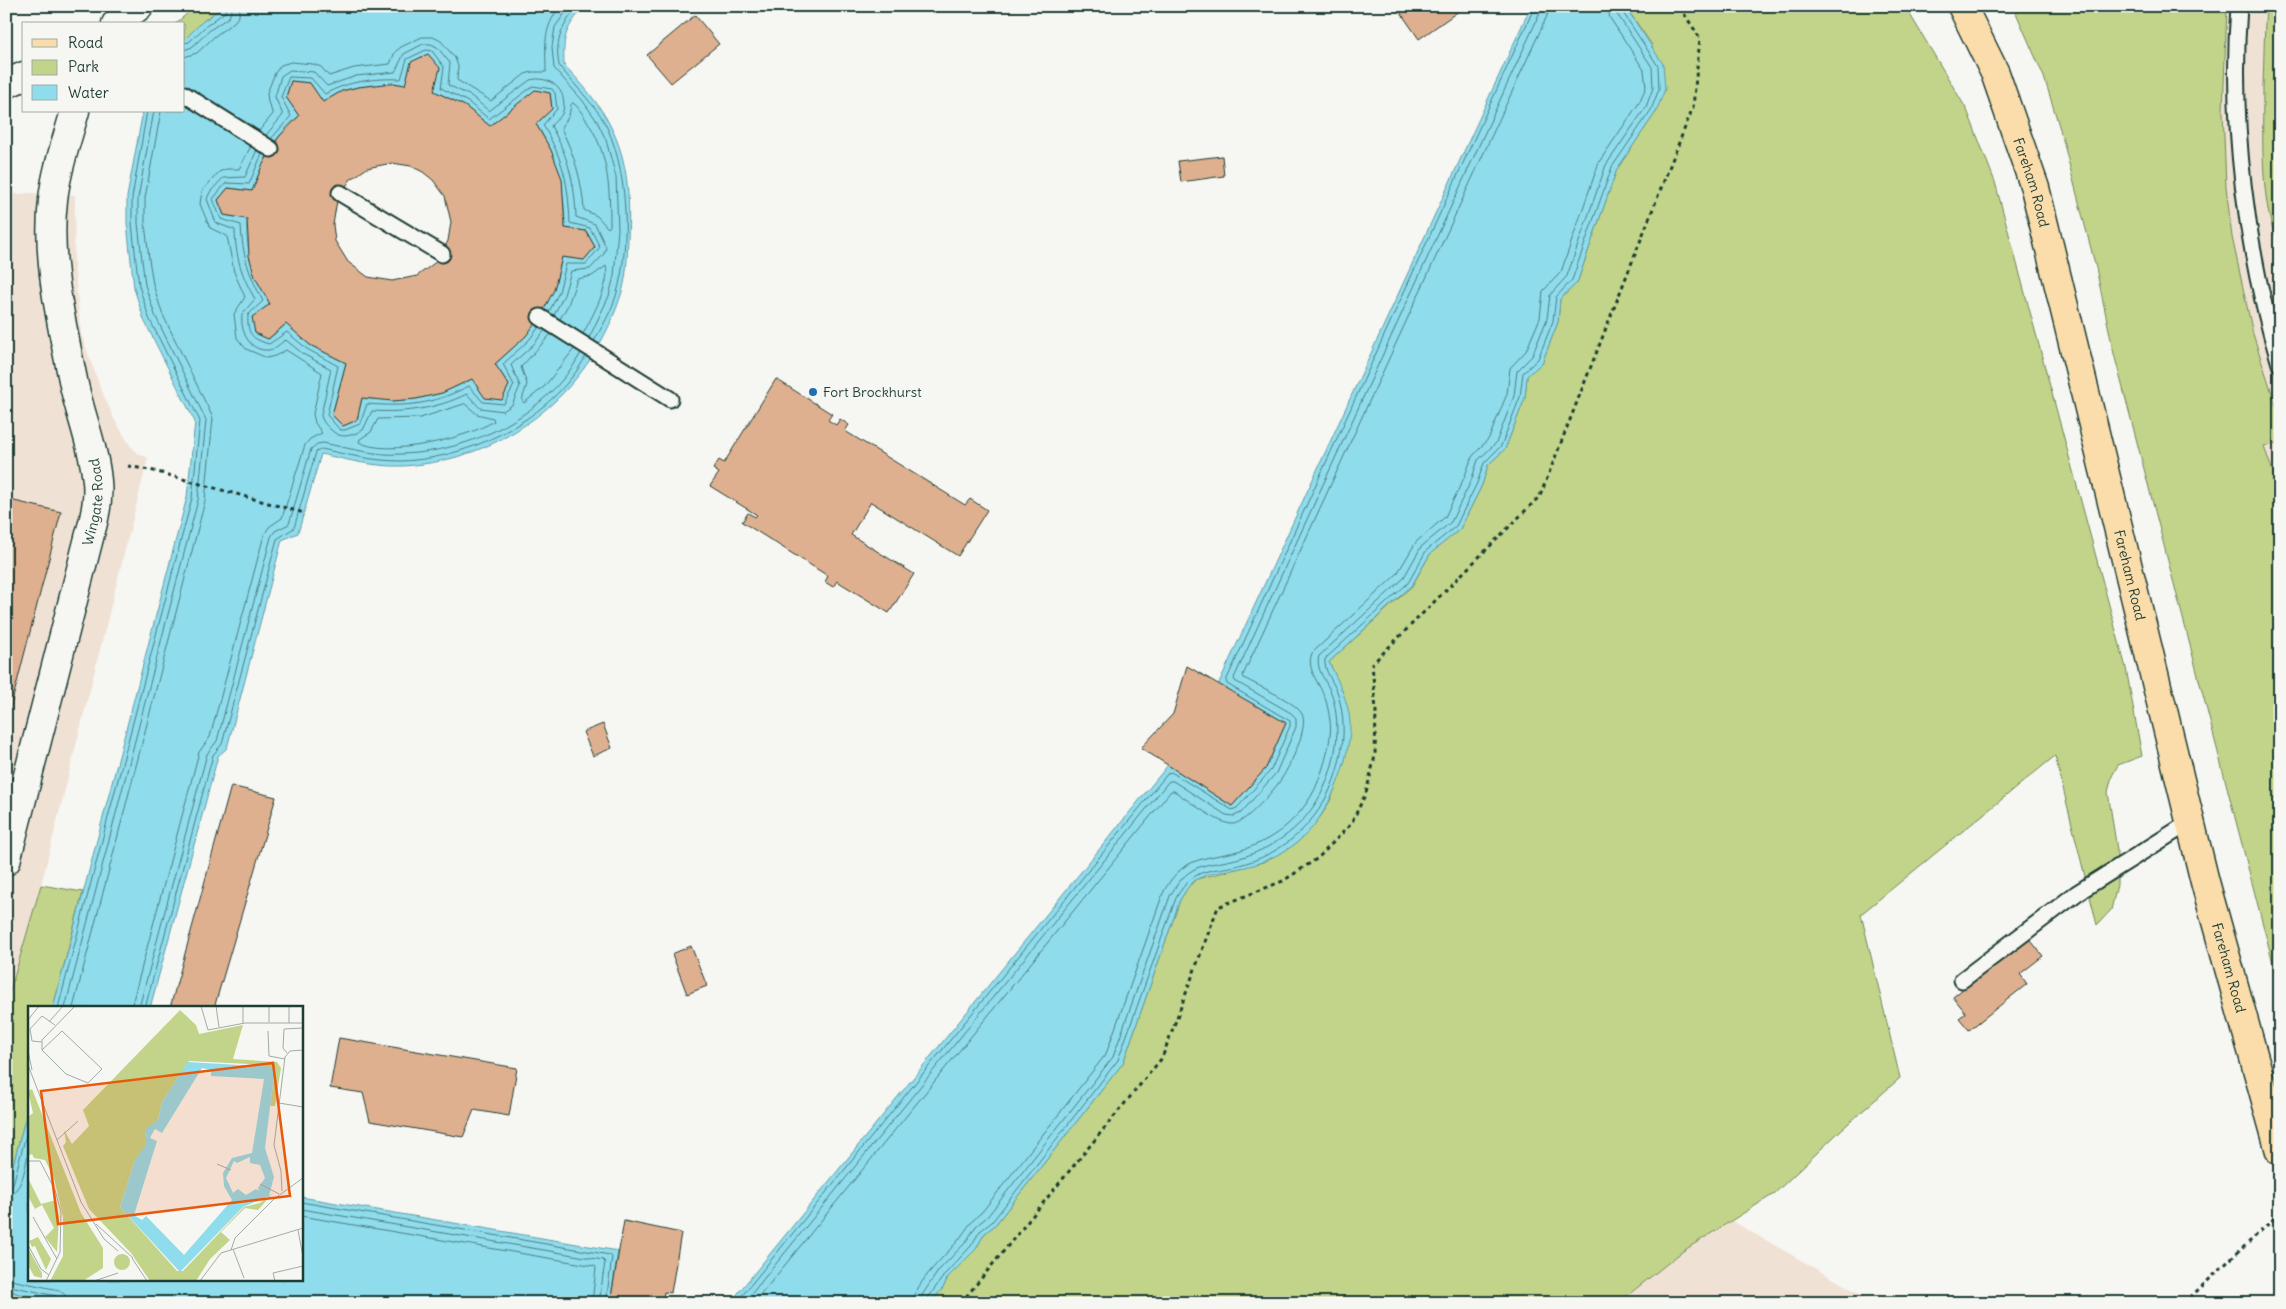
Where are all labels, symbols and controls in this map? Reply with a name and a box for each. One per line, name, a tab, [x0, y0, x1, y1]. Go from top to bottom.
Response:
legend	[22, 22, 185, 112]
text: Road	[68, 33, 103, 52]
text: Park	[68, 57, 99, 76]
text: Water	[68, 83, 109, 102]
street label: Fareham Road	[2009, 135, 2053, 229]
place label: Fort Brockhurst	[823, 383, 922, 401]
marker: Fort Brockhurst	[807, 386, 819, 398]
street label: Wingate Road	[78, 457, 107, 548]
street label: Fareham Road	[2110, 528, 2150, 622]
street label: Fareham Road	[2208, 921, 2250, 1015]
inset map	[28, 1006, 302, 1282]

